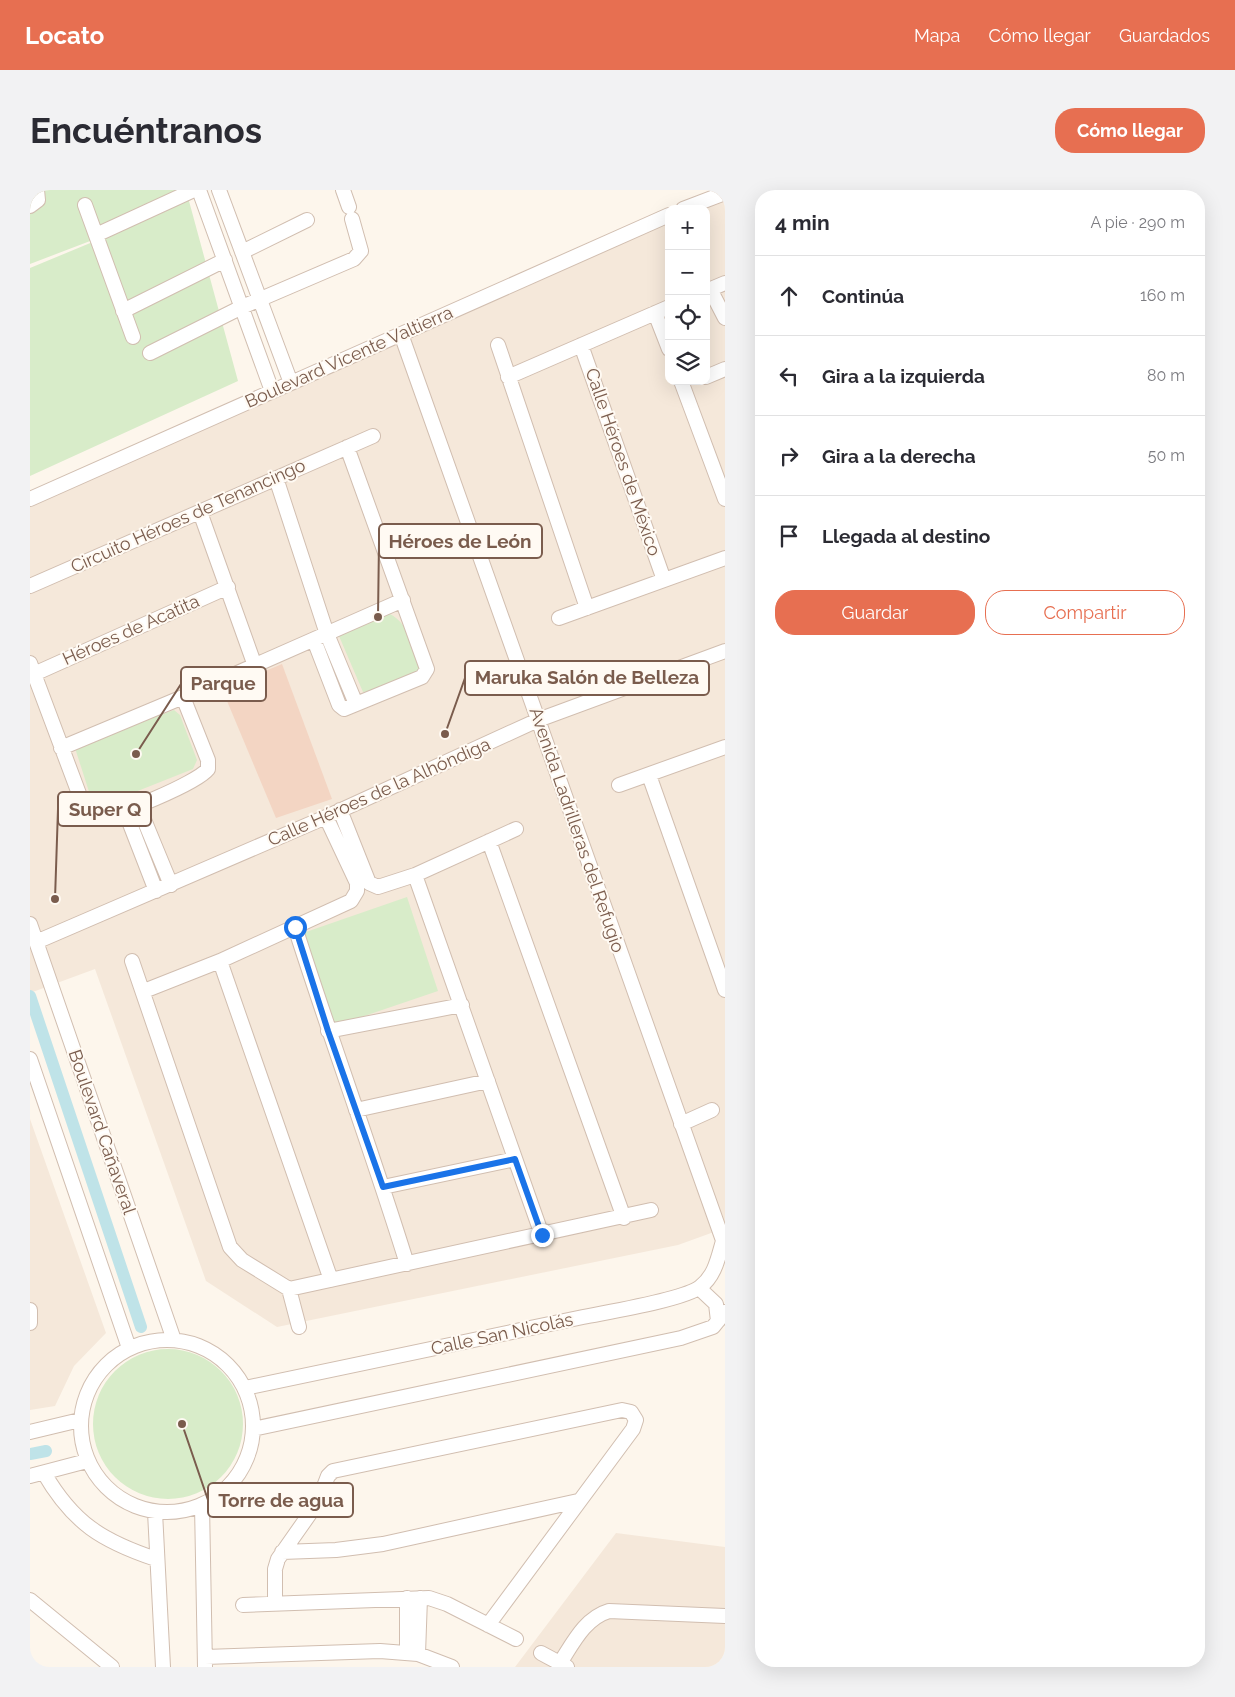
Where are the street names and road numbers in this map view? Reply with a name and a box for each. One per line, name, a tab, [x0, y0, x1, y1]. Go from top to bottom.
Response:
street label: Boulevard Vicente Valtierra	[242, 301, 456, 412]
street label: Calle Héroes de México	[581, 365, 666, 559]
street label: Circuito Héroes de Tenancingo	[67, 454, 309, 577]
street label: Héroes de Acatita	[59, 590, 202, 669]
street label: Avenida Ladrilleras del Refugio	[526, 704, 629, 955]
street label: Calle Héroes de la Alhóndiga	[264, 733, 493, 850]
street label: Boulevard Cañaveral	[64, 1047, 141, 1217]
street label: Calle San Nicolás	[429, 1308, 575, 1359]

